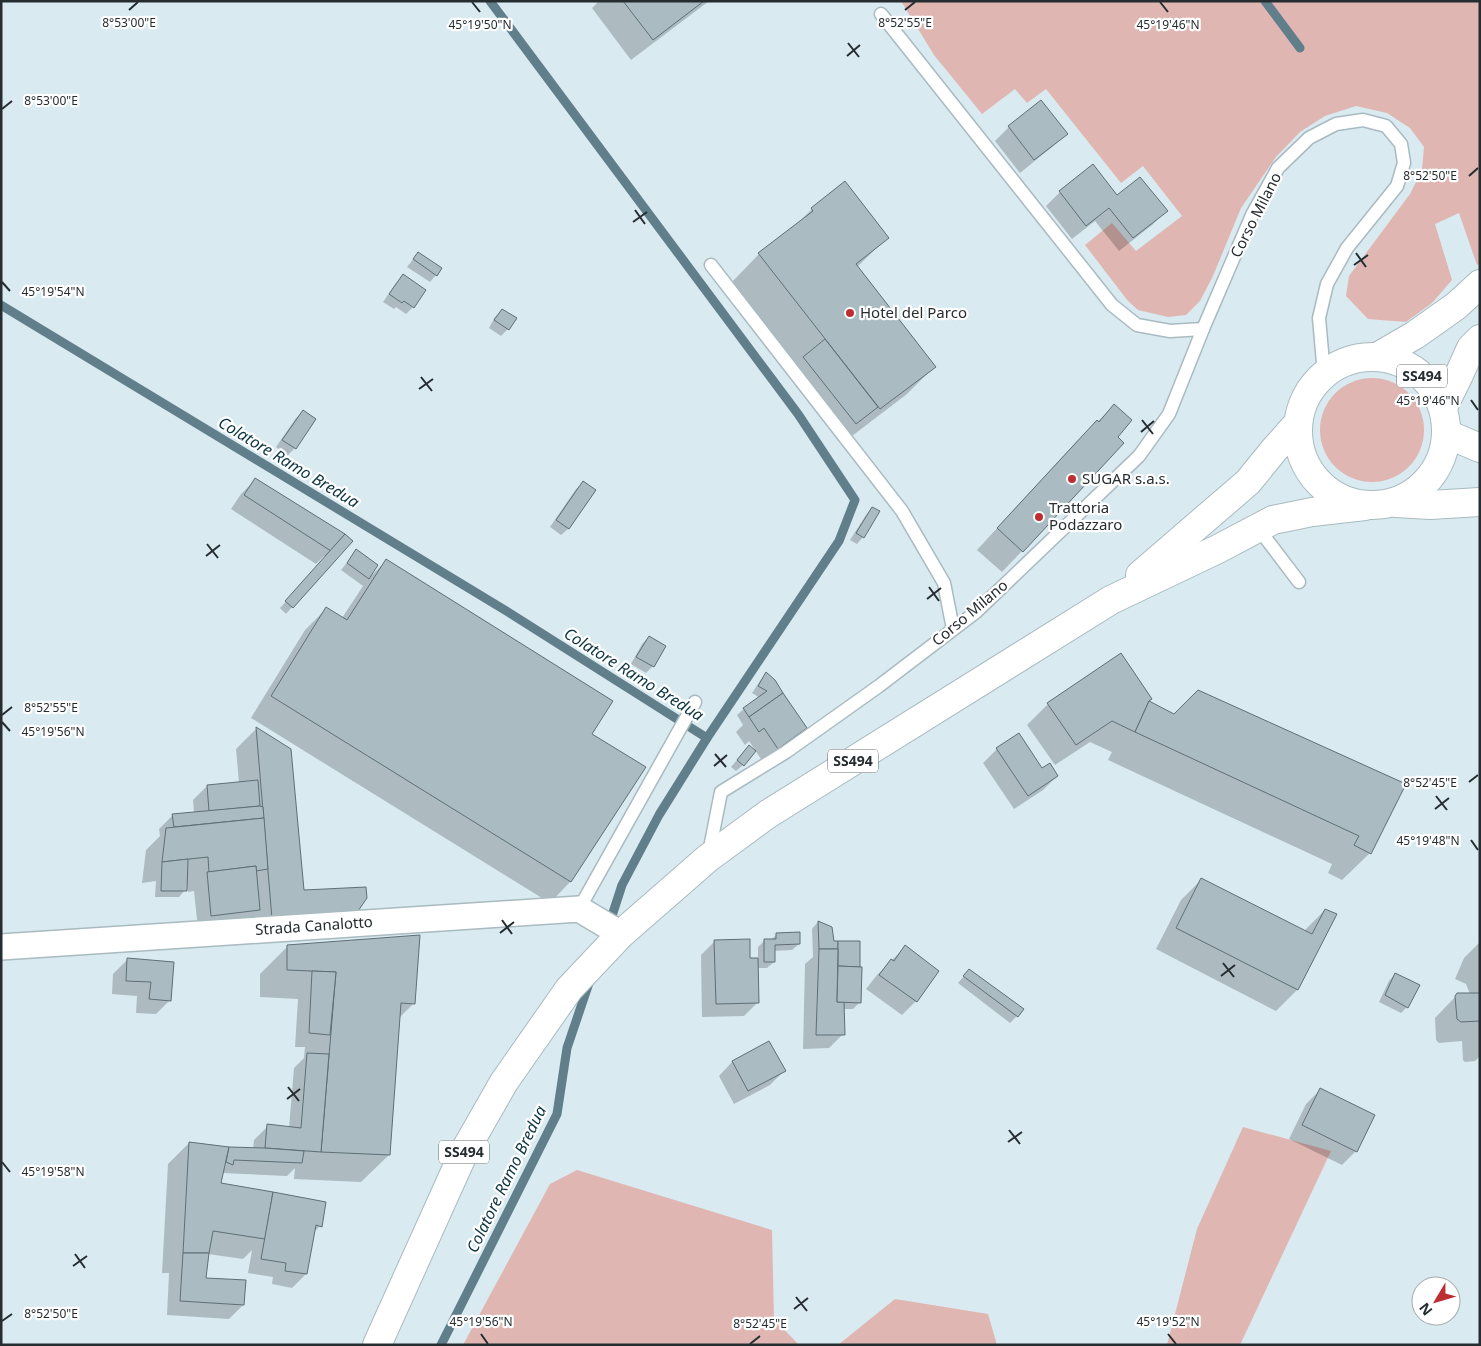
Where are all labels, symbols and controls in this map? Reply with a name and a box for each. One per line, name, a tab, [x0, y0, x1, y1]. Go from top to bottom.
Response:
text: 8°53'00"E	[102, 14, 156, 31]
text: 8°52'55"E	[878, 14, 932, 31]
text: 45°19'50"N	[448, 16, 512, 33]
text: 45°19'46"N	[1136, 16, 1200, 33]
text: 8°53'00"E	[24, 92, 78, 109]
text: 8°52'50"E	[1403, 167, 1457, 184]
street label: Corso Milano	[1225, 169, 1285, 261]
text: 45°19'54"N	[21, 283, 85, 300]
place label: Hotel del Parco	[860, 302, 967, 322]
marker: Hotel del Parco	[844, 307, 856, 319]
road number: SS494	[1397, 364, 1447, 388]
text: 45°19'46"N	[1396, 392, 1460, 409]
water label: Colatore Ramo Bredua	[214, 411, 364, 513]
place label: SUGAR s.a.s.	[1082, 468, 1170, 488]
marker: SUGAR s.a.s.	[1066, 473, 1078, 485]
place label: Trattoria Podazzaro	[1049, 497, 1122, 534]
marker: Trattoria Podazzaro	[1033, 511, 1045, 523]
street label: Corso Milano	[927, 575, 1011, 650]
water label: Colatore Ramo Bredua	[560, 622, 708, 726]
text: 8°52'55"E	[24, 699, 78, 716]
text: 45°19'56"N	[21, 723, 85, 740]
road number: SS494	[828, 749, 878, 772]
text: 8°52'45"E	[1403, 774, 1457, 791]
text: 45°19'48"N	[1396, 832, 1460, 849]
street label: Strada Canalotto	[254, 911, 373, 939]
water label: Colatore Ramo Bredua	[461, 1102, 551, 1256]
road number: SS494	[439, 1140, 489, 1164]
text: 45°19'58"N	[21, 1163, 85, 1180]
north arrow	[1411, 1276, 1461, 1326]
text: N	[1414, 1299, 1436, 1320]
text: 8°52'50"E	[24, 1305, 78, 1322]
text: 45°19'56"N	[449, 1313, 513, 1330]
text: 45°19'52"N	[1136, 1313, 1200, 1330]
text: 8°52'45"E	[733, 1315, 787, 1332]

